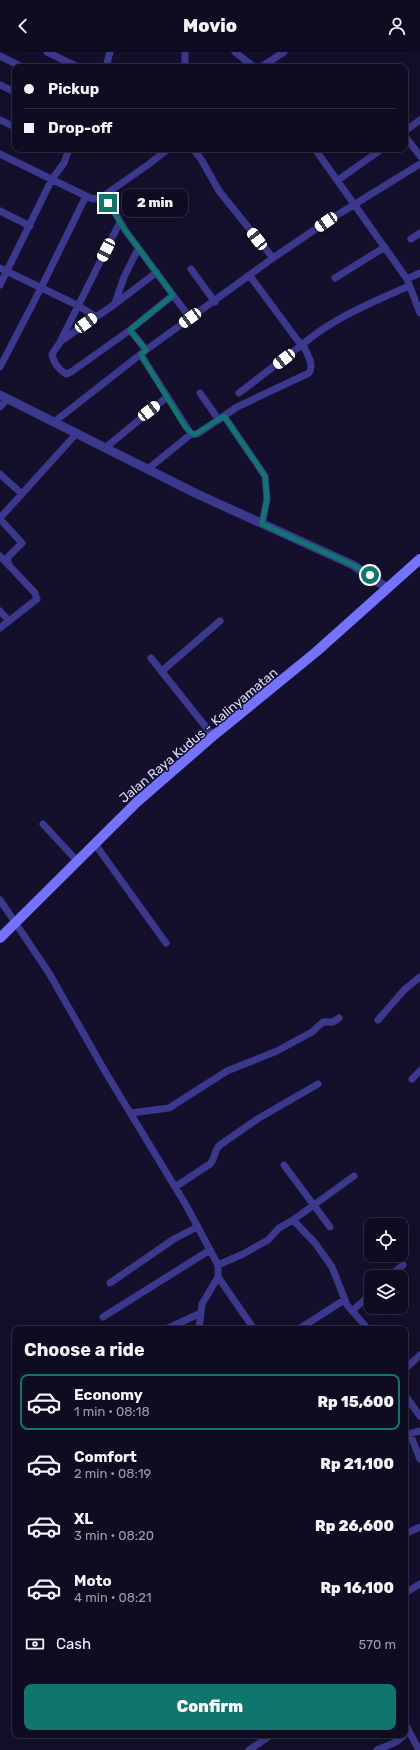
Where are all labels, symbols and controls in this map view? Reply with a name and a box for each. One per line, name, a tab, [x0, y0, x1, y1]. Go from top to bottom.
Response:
icon: back	[12, 15, 34, 37]
text: Movio	[183, 15, 237, 37]
icon: person	[386, 15, 408, 37]
text: Pickup	[48, 80, 99, 98]
text: Drop-off	[48, 119, 112, 137]
callout: 2 min	[122, 189, 188, 217]
route end	[99, 194, 117, 212]
text: 2 min	[137, 195, 173, 210]
car	[313, 210, 339, 234]
car	[245, 226, 269, 252]
car	[95, 237, 117, 263]
car	[177, 306, 203, 330]
car	[73, 311, 99, 335]
car	[271, 347, 297, 371]
car	[136, 399, 162, 423]
route start	[361, 566, 379, 584]
street label: Jalan Raya Kudus - Kalinyamatan	[116, 665, 280, 806]
map controls	[364, 1218, 408, 1314]
button: locate	[364, 1218, 408, 1262]
button: layers	[364, 1270, 408, 1314]
text: Choose a ride	[24, 1339, 145, 1361]
icon: car	[26, 1384, 62, 1420]
text: Economy	[74, 1386, 143, 1404]
text: Rp 15,600	[317, 1393, 394, 1411]
text: 1 min · 08:18	[74, 1404, 150, 1419]
icon: car	[26, 1446, 62, 1482]
text: Comfort	[74, 1448, 137, 1466]
text: Rp 21,100	[320, 1455, 394, 1473]
text: 2 min · 08:19	[74, 1466, 151, 1481]
icon: car	[26, 1508, 62, 1544]
text: XL	[74, 1510, 93, 1528]
text: Rp 26,600	[315, 1517, 394, 1535]
text: 3 min · 08:20	[74, 1528, 154, 1543]
icon: car	[26, 1570, 62, 1606]
text: Moto	[74, 1572, 112, 1590]
text: Rp 16,100	[320, 1579, 394, 1597]
text: 4 min · 08:21	[74, 1590, 152, 1605]
icon: cash	[24, 1633, 46, 1655]
text: Cash	[56, 1635, 91, 1653]
text: 570 m	[359, 1637, 396, 1652]
button: Confirm	[24, 1684, 396, 1730]

